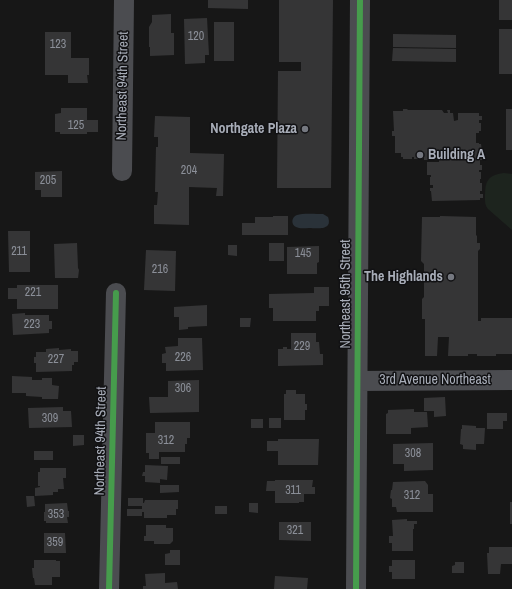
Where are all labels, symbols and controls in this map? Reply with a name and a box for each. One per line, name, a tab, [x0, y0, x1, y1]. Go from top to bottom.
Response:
house number: 120	[188, 30, 204, 44]
street label: Northeast 94th Street	[114, 31, 132, 141]
house number: 123	[50, 38, 66, 52]
house number: 125	[68, 119, 84, 133]
place label: Northgate Plaza	[210, 121, 297, 137]
marker: Northgate Plaza	[300, 124, 310, 134]
place label: Building A	[428, 147, 485, 163]
marker: Building A	[415, 150, 425, 160]
house number: 204	[181, 164, 197, 178]
house number: 205	[40, 174, 56, 188]
street label: Northeast 95th Street	[338, 239, 354, 349]
house number: 211	[11, 245, 27, 259]
house number: 145	[295, 247, 311, 261]
house number: 216	[152, 263, 168, 277]
place label: The Highlands	[364, 269, 443, 285]
marker: The Highlands	[446, 272, 456, 282]
house number: 221	[25, 286, 41, 300]
house number: 223	[24, 318, 40, 332]
house number: 229	[294, 340, 310, 354]
house number: 226	[175, 351, 191, 365]
house number: 227	[48, 353, 64, 367]
street label: 3rd Avenue Northeast	[379, 372, 491, 388]
house number: 306	[175, 382, 191, 396]
street label: Northeast 94th Street	[92, 386, 110, 496]
house number: 309	[42, 412, 58, 426]
house number: 312	[158, 434, 174, 448]
house number: 308	[405, 447, 421, 461]
house number: 311	[285, 484, 301, 498]
house number: 312	[404, 489, 420, 503]
house number: 353	[48, 508, 64, 522]
house number: 321	[287, 524, 303, 538]
house number: 359	[47, 536, 63, 550]

